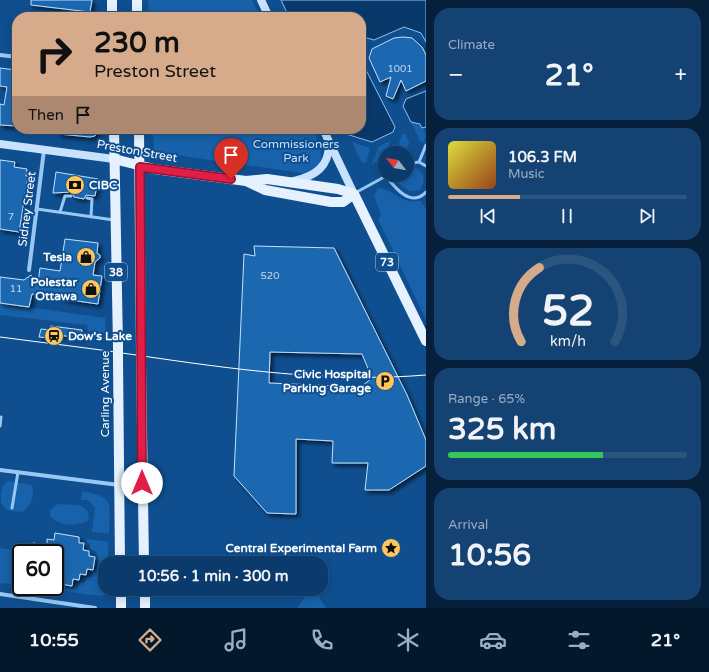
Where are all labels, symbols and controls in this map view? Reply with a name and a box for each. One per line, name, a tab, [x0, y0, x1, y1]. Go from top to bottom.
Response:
text: 230 m	[94, 26, 180, 60]
icon: right	[28, 28, 80, 80]
text: Climate	[448, 37, 495, 53]
text: 21°	[545, 57, 594, 94]
text: Preston Street	[94, 60, 216, 82]
text: −	[448, 62, 464, 88]
text: +	[675, 62, 687, 88]
house number: 1001	[387, 63, 413, 75]
icon: arrive	[72, 104, 94, 126]
text: Then	[28, 106, 64, 124]
street label: Preston Street	[96, 137, 179, 165]
park label: Commissioners Park	[253, 137, 340, 165]
pin	[214, 138, 248, 179]
icon: arrive	[220, 144, 242, 166]
north arrow	[378, 146, 414, 182]
map controls	[378, 146, 414, 182]
text: 106.3 FM	[508, 148, 577, 166]
text: Music	[508, 166, 545, 182]
street label: Sidney Street	[15, 170, 39, 247]
bank icon: CIBC	[64, 174, 86, 196]
place label: CIBC	[89, 178, 118, 192]
icon: previous	[477, 205, 499, 227]
icon: pause	[556, 205, 578, 227]
icon: next	[636, 205, 658, 227]
house number: 7	[8, 211, 14, 223]
shop icon: Tesla	[75, 246, 97, 268]
place label: Tesla	[42, 250, 72, 264]
road number: 73	[376, 253, 398, 271]
road number: 38	[105, 263, 127, 281]
house number: 520	[261, 270, 279, 282]
place label: Polestar Ottawa	[30, 275, 77, 303]
shop icon: Polestar Ottawa	[80, 278, 102, 300]
house number: 11	[10, 283, 22, 295]
text: 52	[541, 287, 594, 337]
station icon: Dow's Lake	[43, 325, 65, 347]
place label: Dow's Lake	[68, 329, 132, 343]
text: km/h	[550, 333, 585, 350]
street label: Carling Avenue	[98, 350, 112, 437]
place label: Civic Hospital Parking Garage	[283, 367, 371, 396]
parking icon: Civic Hospital Parking Garage	[374, 370, 396, 392]
text: Range · 65%	[448, 391, 525, 407]
text: 325 km	[448, 411, 556, 448]
position arrow	[121, 462, 163, 504]
text: Arrival	[448, 517, 488, 533]
place icon: Central Experimental Farm	[380, 537, 402, 559]
text: 10:56	[448, 537, 531, 574]
place label: Central Experimental Farm	[226, 541, 377, 556]
speed limit sign: 60	[12, 544, 64, 596]
text: 10:56 · 1 min · 300 m	[138, 567, 288, 585]
icon: directions	[136, 626, 164, 654]
icon: music	[222, 626, 250, 654]
icon: phone	[308, 626, 336, 654]
icon: climate	[394, 626, 422, 654]
icon: car	[479, 626, 507, 654]
icon: filters	[565, 626, 593, 654]
text: 10:55	[29, 629, 79, 651]
text: 21°	[651, 629, 680, 651]

